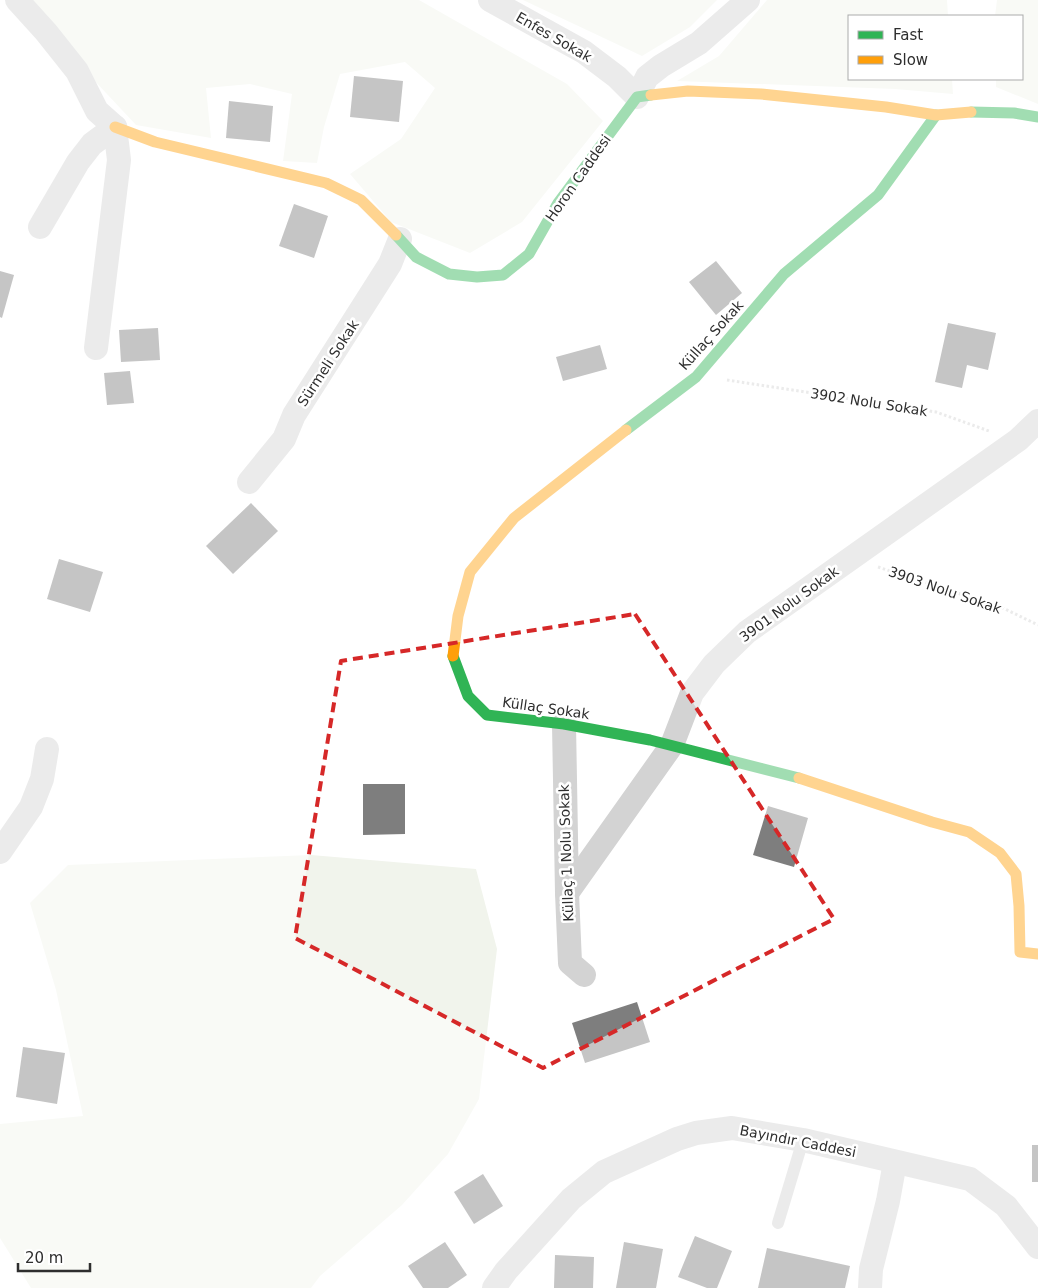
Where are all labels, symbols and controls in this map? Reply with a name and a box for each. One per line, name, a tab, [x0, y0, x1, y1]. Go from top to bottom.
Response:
street label: Enfes Sokak	[513, 9, 596, 66]
legend	[848, 15, 1023, 80]
text: Fast	[893, 26, 923, 44]
text: Slow	[893, 51, 928, 69]
street label: Horon Caddesi	[542, 131, 614, 225]
street label: Küllaç Sokak	[676, 296, 747, 373]
street label: Sürmeli Sokak	[294, 316, 362, 409]
street label: 3902 Nolu Sokak	[809, 385, 930, 419]
street label: 3901 Nolu Sokak	[736, 562, 842, 645]
street label: 3903 Nolu Sokak	[886, 563, 1004, 617]
street label: Küllaç Sokak	[501, 694, 591, 722]
street label: Küllaç 1 Nolu Sokak	[556, 783, 576, 922]
street label: Bayındır Caddesi	[738, 1122, 858, 1160]
scale bar	[18, 1240, 90, 1272]
text: 20 m	[25, 1249, 63, 1267]

